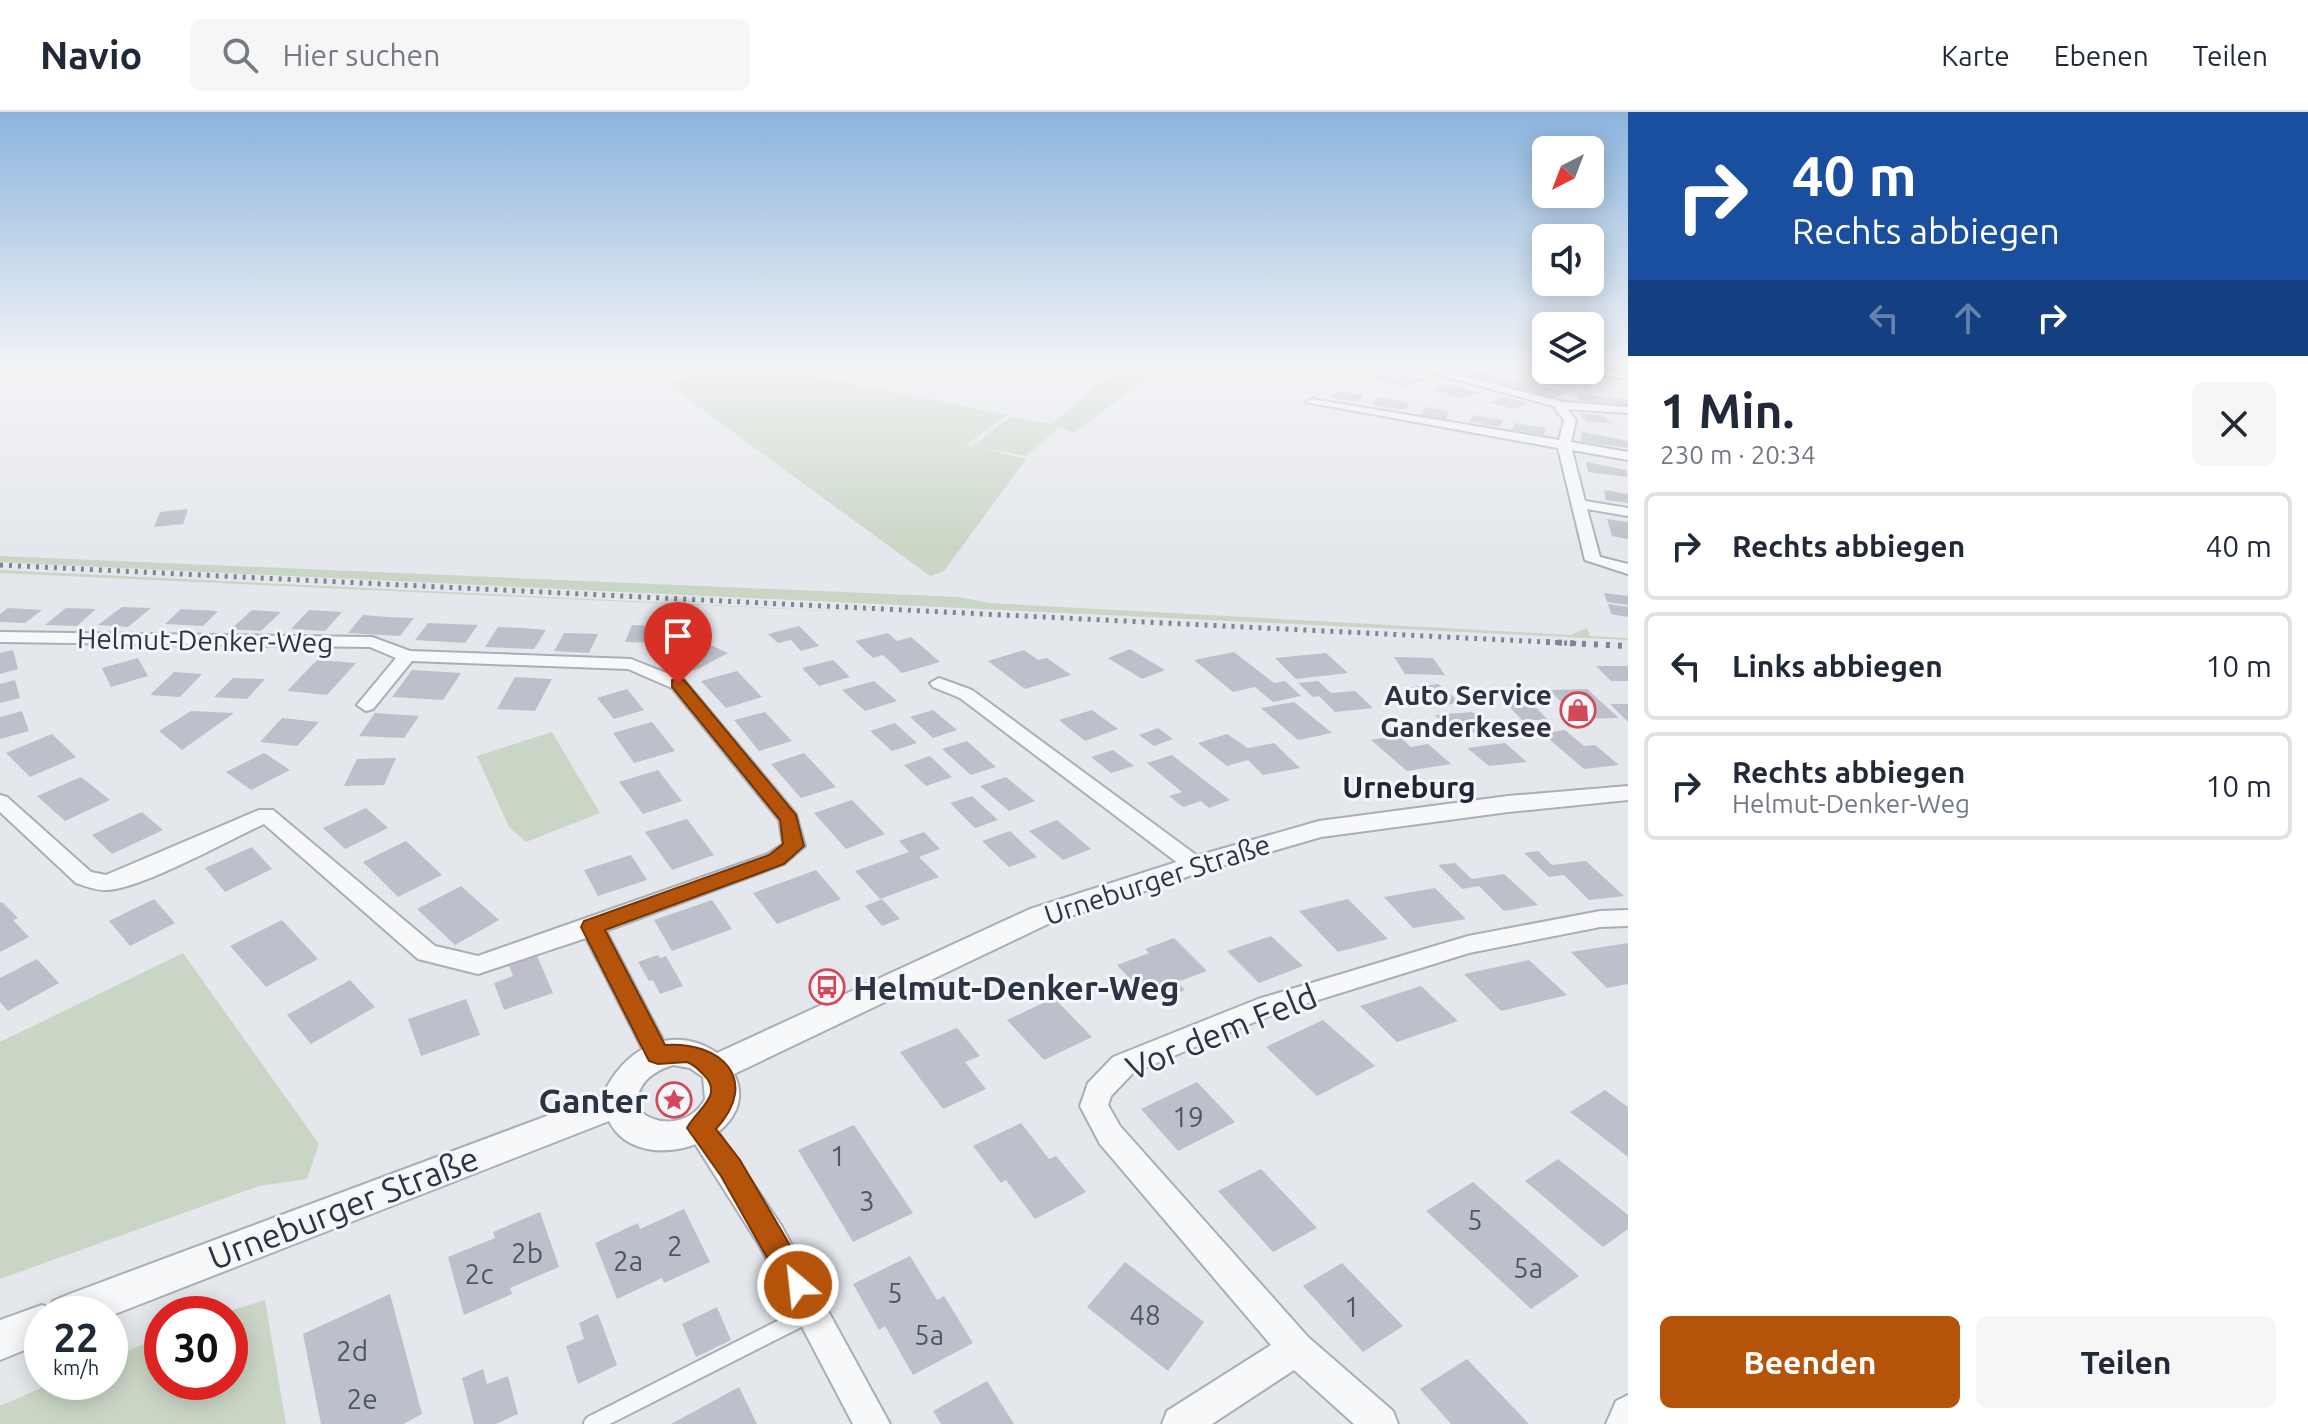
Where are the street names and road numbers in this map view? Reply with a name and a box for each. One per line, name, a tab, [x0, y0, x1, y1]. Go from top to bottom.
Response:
street label: Helmut-Denker-Weg	[77, 622, 333, 658]
street label: Urneburger Straße	[1040, 828, 1274, 930]
street label: Vor dem Feld	[1120, 976, 1322, 1086]
street label: Urneburger Straße	[203, 1138, 483, 1276]

